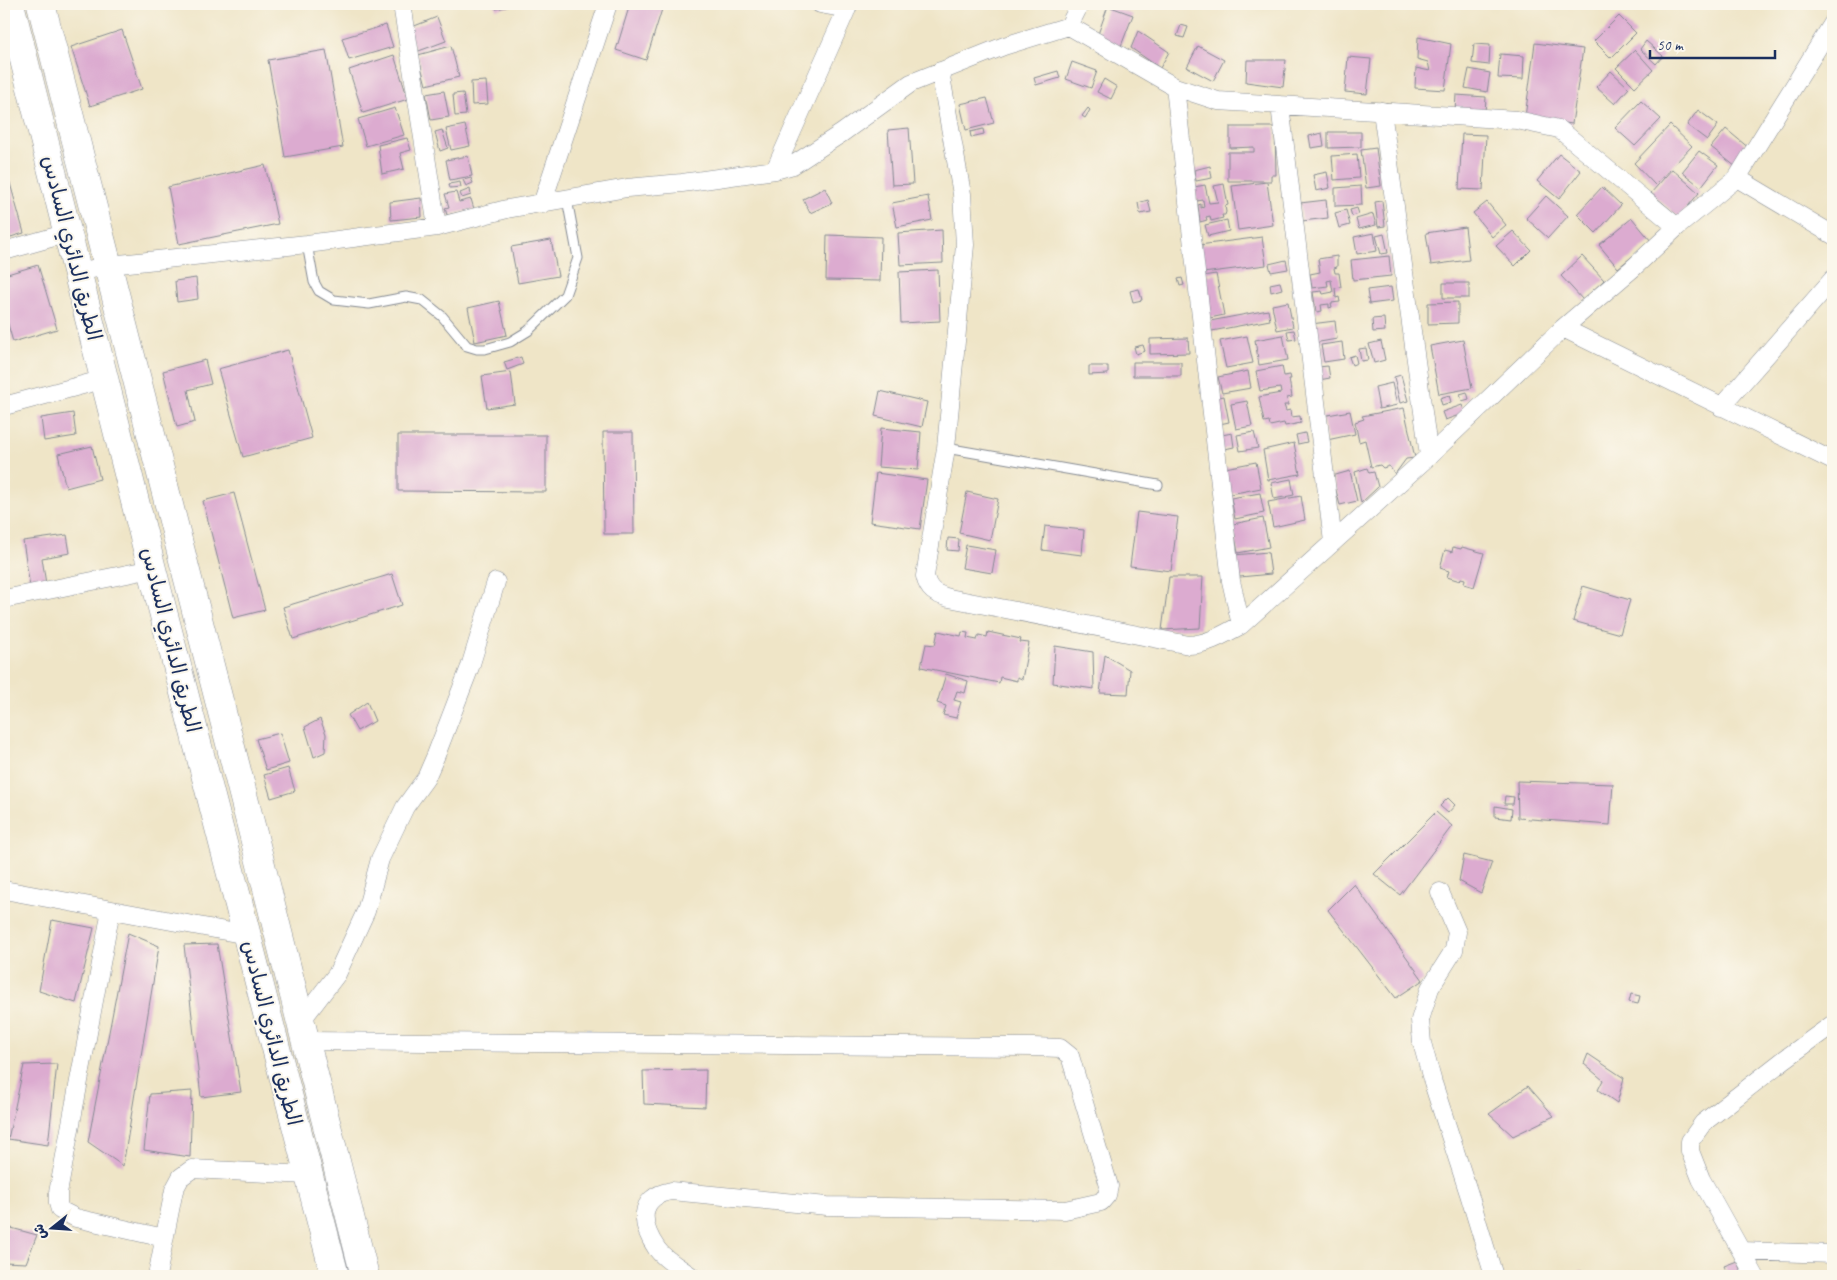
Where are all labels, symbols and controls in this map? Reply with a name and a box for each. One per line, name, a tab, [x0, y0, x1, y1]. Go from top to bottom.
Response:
scale bar	[1650, 28, 1774, 60]
text: 50 m	[1657, 36, 1684, 55]
street label: الطريق الدائري السادس	[34, 153, 108, 344]
street label: الطريق الدائري السادس	[133, 545, 207, 736]
street label: الطريق الدائري السادس	[234, 938, 308, 1129]
north arrow	[28, 1202, 78, 1252]
text: ش	[30, 1222, 50, 1242]

